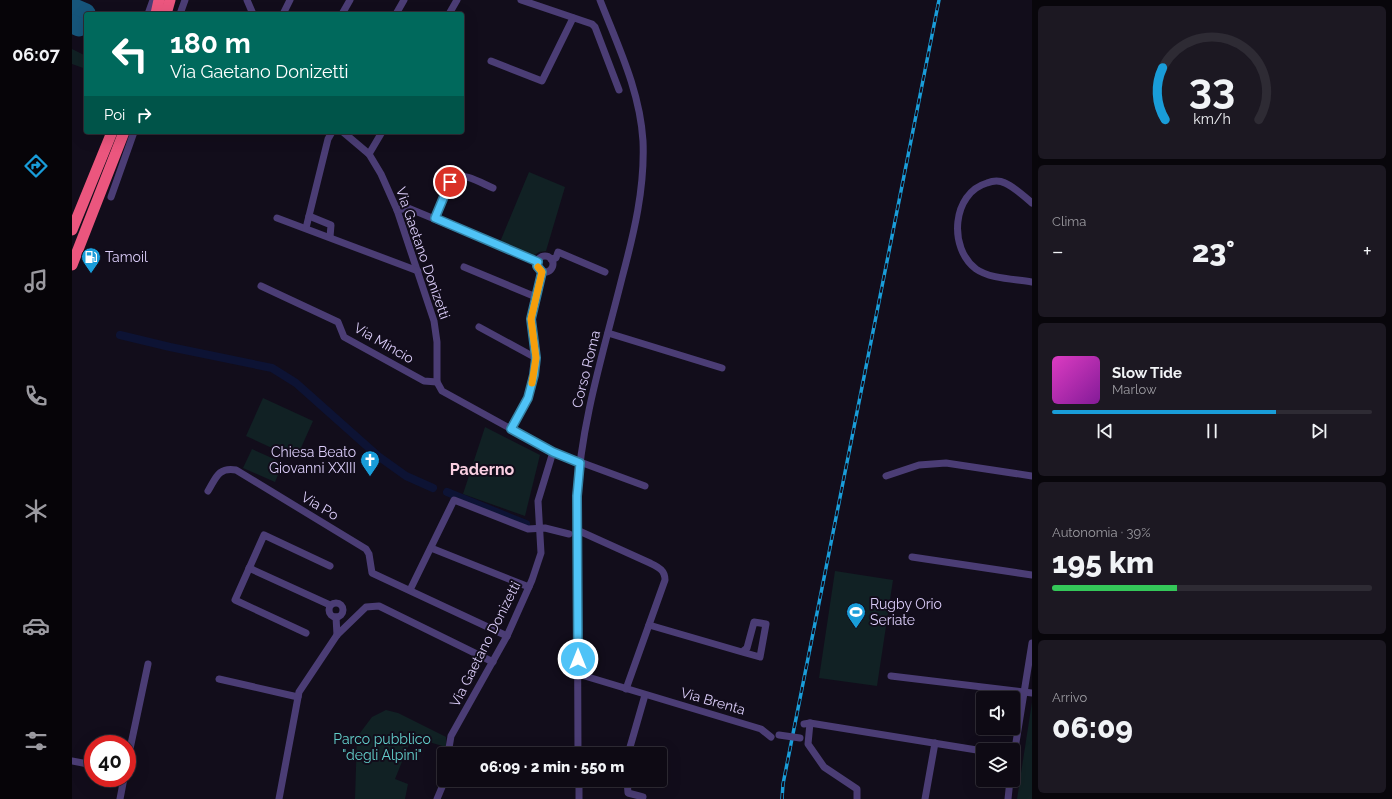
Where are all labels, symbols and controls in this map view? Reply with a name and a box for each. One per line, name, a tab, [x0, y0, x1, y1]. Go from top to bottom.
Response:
text: 180 m	[170, 27, 251, 60]
icon: left	[104, 28, 156, 80]
text: 06:07	[12, 44, 60, 65]
text: Via Gaetano Donizetti	[170, 61, 348, 82]
text: 33	[1189, 64, 1235, 113]
icon: right	[133, 104, 155, 126]
text: Poi	[104, 106, 125, 124]
text: km/h	[1193, 111, 1231, 127]
icon: directions	[22, 152, 50, 180]
pin	[433, 165, 467, 199]
icon: arrive	[439, 171, 461, 193]
street label: Via Gaetano Donizetti	[393, 185, 453, 321]
text: Clima	[1052, 214, 1086, 229]
text: 23°	[1192, 234, 1235, 269]
text: −	[1052, 238, 1064, 264]
text: +	[1363, 238, 1372, 264]
fuel station icon: Tamoil	[80, 246, 102, 274]
place label: Tamoil	[105, 249, 148, 265]
icon: music	[22, 267, 50, 295]
street label: Via Mincio	[351, 319, 417, 367]
street label: Corso Roma	[569, 329, 603, 409]
text: Slow Tide	[1112, 364, 1182, 382]
icon: phone	[22, 382, 50, 410]
text: Marlow	[1112, 382, 1157, 397]
icon: previous	[1094, 420, 1116, 442]
icon: pause	[1201, 420, 1223, 442]
icon: next	[1308, 420, 1330, 442]
place label: Chiesa Beato Giovanni XXIII	[269, 444, 356, 476]
church icon: Chiesa Beato Giovanni XXIII	[359, 449, 381, 477]
district label: Paderno	[450, 460, 515, 479]
street label: Via Po	[298, 489, 342, 523]
icon: climate	[22, 497, 50, 525]
text: Autonomia · 39%	[1052, 525, 1150, 540]
text: 195 km	[1052, 545, 1154, 580]
street label: Via Gaetano Donizetti	[446, 579, 524, 709]
place label: Rugby Orio Seriate	[870, 596, 942, 628]
sports icon: Rugby Orio Seriate	[845, 601, 867, 629]
icon: car	[22, 612, 50, 640]
position arrow	[557, 638, 599, 680]
street label: Via Brenta	[679, 684, 747, 718]
text: Arrivo	[1052, 690, 1087, 705]
map controls	[976, 691, 1020, 787]
button: sound	[976, 691, 1020, 735]
text: 06:09	[1052, 710, 1133, 745]
icon: filters	[22, 727, 50, 755]
park label: Parco pubblico "degli Alpini"	[333, 731, 431, 763]
speed limit sign: 40	[84, 735, 136, 787]
button: layers	[976, 743, 1020, 787]
text: 06:09 · 2 min · 550 m	[480, 758, 624, 776]

